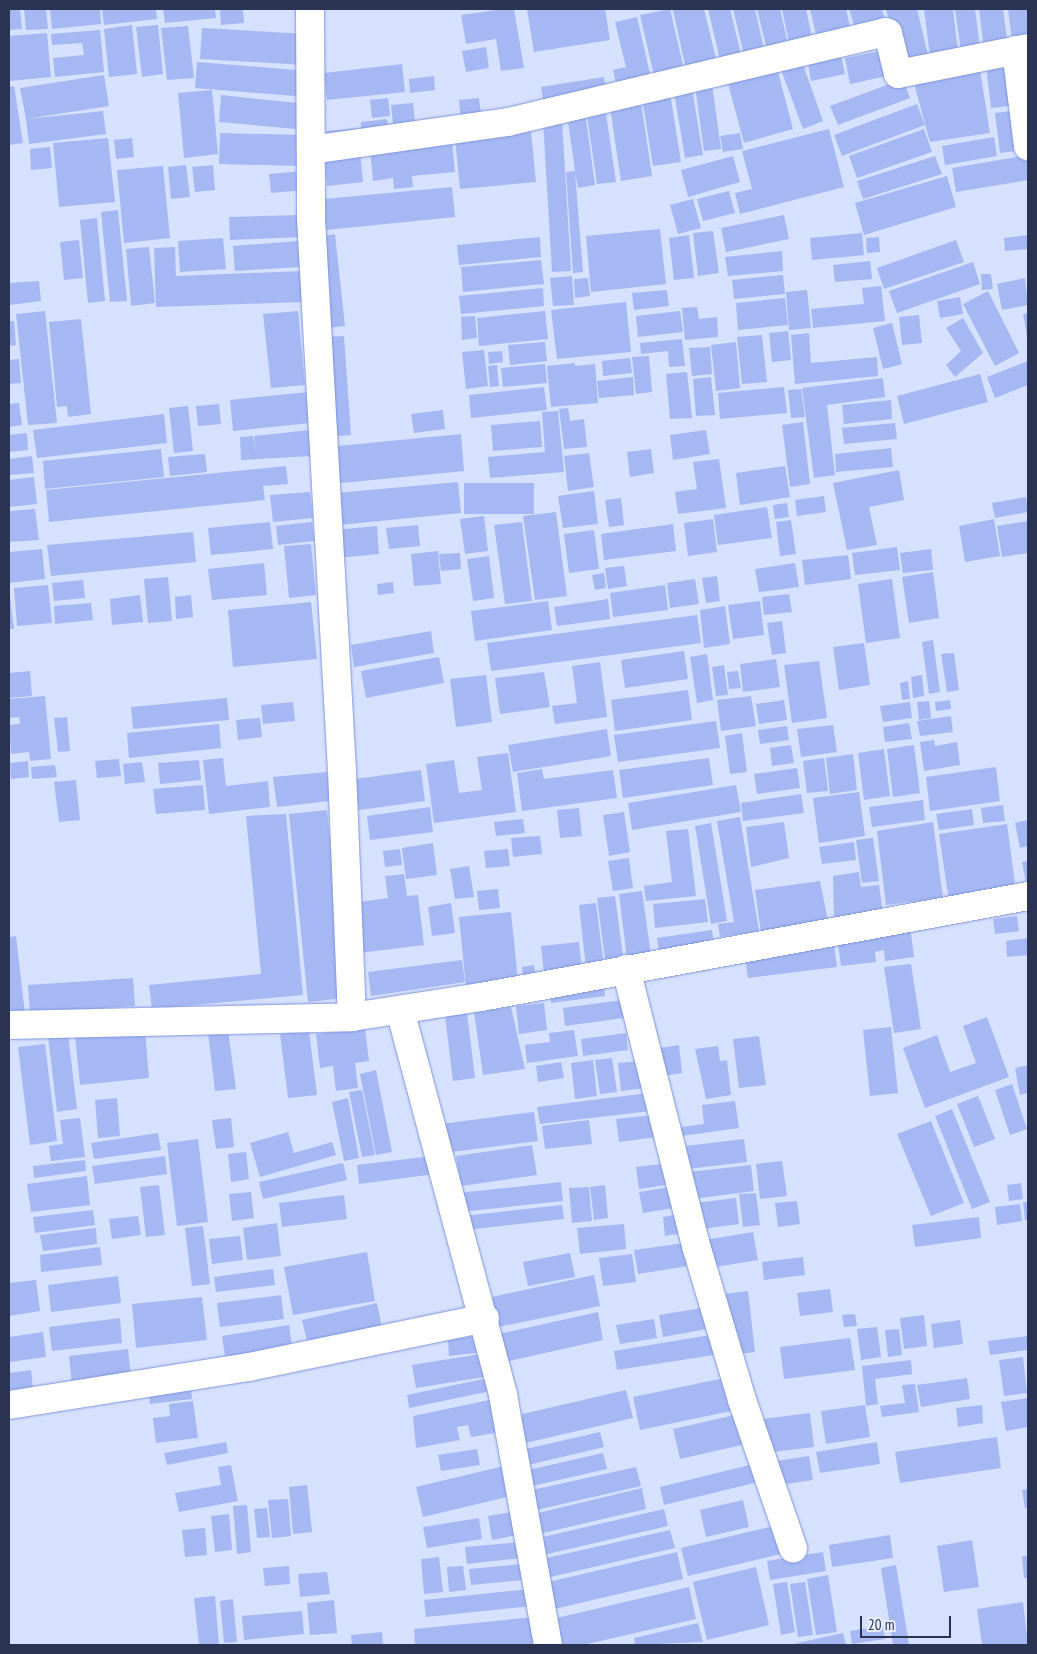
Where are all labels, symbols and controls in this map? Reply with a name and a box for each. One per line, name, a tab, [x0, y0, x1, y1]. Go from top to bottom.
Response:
scale bar	[862, 1606, 953, 1638]
text: 20 m	[868, 1615, 894, 1634]

